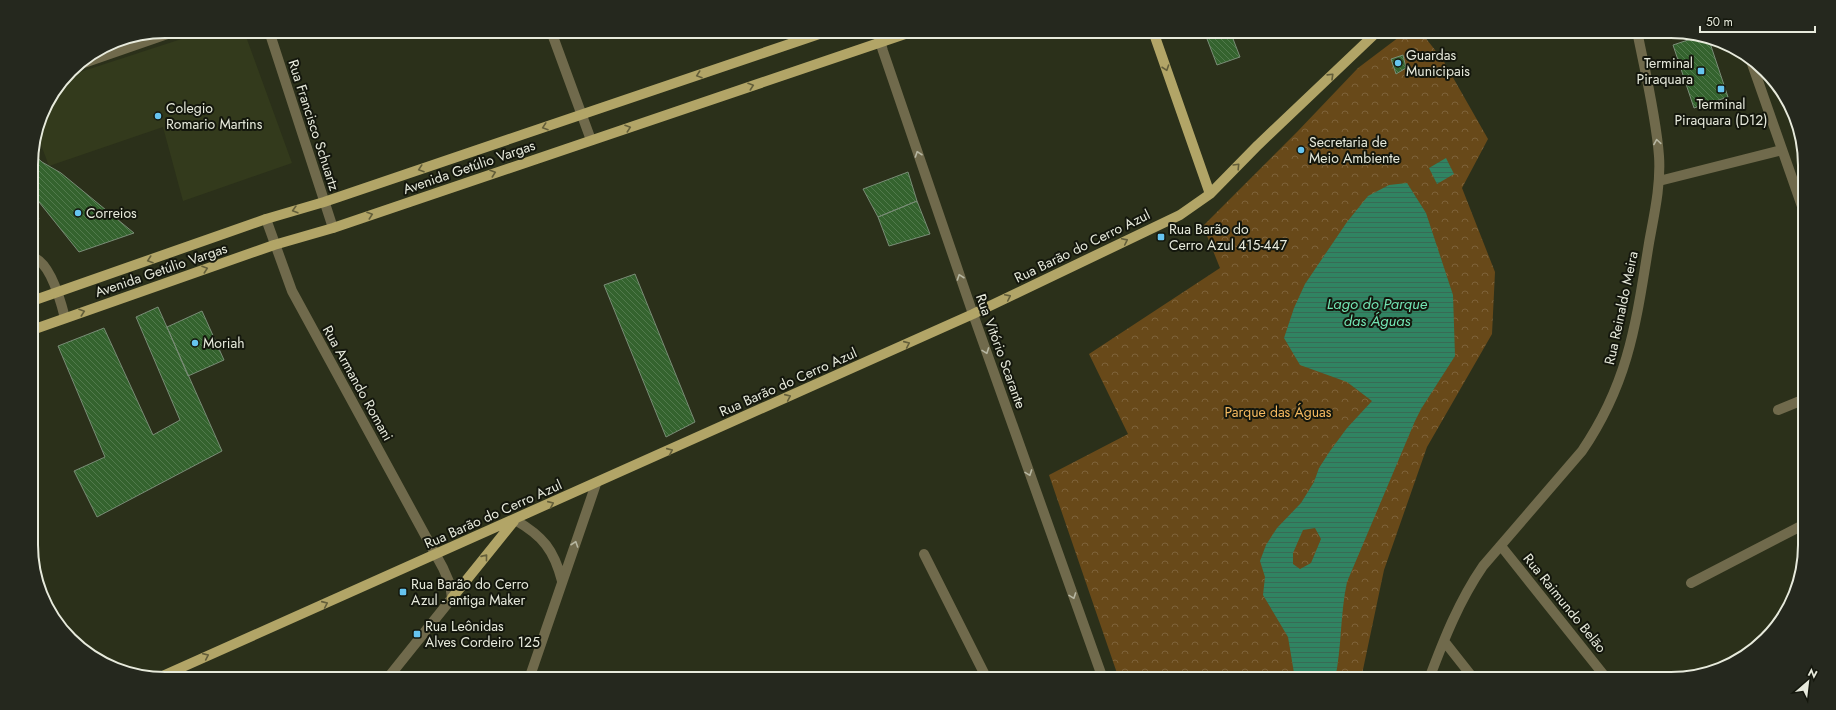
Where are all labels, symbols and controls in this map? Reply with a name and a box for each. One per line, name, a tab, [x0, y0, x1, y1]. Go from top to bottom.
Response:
scale bar	[1700, 8, 1815, 34]
text: 50 m	[1706, 13, 1733, 31]
place label: Guardas Municipais	[1406, 45, 1470, 81]
place label: Terminal Piraquara	[1637, 53, 1693, 89]
street label: Rua Francisco Schuartz	[283, 57, 345, 194]
marker: Guardas Municipais	[1393, 58, 1403, 68]
one-way arrow	[1161, 64, 1169, 71]
marker: Terminal Piraquara	[1696, 66, 1706, 76]
one-way arrow	[695, 70, 702, 79]
one-way arrow	[1326, 73, 1334, 81]
one-way arrow	[747, 82, 754, 91]
marker: Terminal Piraquara (D12)	[1716, 84, 1726, 94]
place label: Terminal Piraquara (D12)	[1674, 94, 1768, 130]
place label: Colegio Romario Martins	[166, 98, 263, 134]
marker: Colegio Romario Martins	[153, 111, 163, 121]
one-way arrow	[541, 122, 548, 131]
one-way arrow	[624, 124, 631, 132]
place label: Secretaria de Meio Ambiente	[1309, 132, 1400, 168]
street label: Avenida Getúlio Vargas	[400, 135, 538, 199]
one-way arrow	[1653, 139, 1662, 145]
marker: Secretaria de Meio Ambiente	[1296, 145, 1306, 155]
one-way arrow	[914, 151, 923, 158]
one-way arrow	[1232, 163, 1240, 171]
one-way arrow	[418, 164, 425, 173]
one-way arrow	[489, 169, 496, 178]
place label: Correios	[86, 203, 137, 223]
street label: Rua Barão do Cerro Azul	[1011, 204, 1153, 288]
one-way arrow	[292, 205, 299, 214]
marker: Correios	[73, 208, 83, 218]
one-way arrow	[366, 211, 373, 220]
place label: Rua Barão do Cerro Azul 415-447	[1169, 219, 1288, 255]
marker: Rua Barão do Cerro Azul 415-447	[1156, 232, 1166, 242]
street label: Avenida Getúlio Vargas	[92, 238, 230, 302]
one-way arrow	[1121, 238, 1128, 246]
street label: Rua Reinaldo Meira	[1599, 249, 1643, 367]
one-way arrow	[146, 255, 153, 263]
one-way arrow	[201, 265, 208, 274]
one-way arrow	[956, 274, 965, 281]
street label: Rua Vitório Scarante	[971, 291, 1031, 411]
water label: Lago do Parque das Águas	[1327, 293, 1428, 332]
one-way arrow	[1003, 294, 1011, 302]
one-way arrow	[79, 308, 86, 317]
street label: Rua Armando Romani	[318, 322, 398, 444]
place label: Moriah	[203, 333, 245, 353]
marker: Moriah	[190, 338, 200, 348]
one-way arrow	[902, 341, 910, 349]
street label: Rua Barão do Cerro Azul	[716, 343, 860, 421]
one-way arrow	[981, 347, 989, 354]
one-way arrow	[784, 394, 791, 402]
park label: Parque das Águas	[1225, 402, 1332, 422]
one-way arrow	[666, 447, 673, 455]
one-way arrow	[1025, 470, 1033, 477]
street label: Rua Barão do Cerro Azul	[421, 475, 565, 553]
one-way arrow	[547, 501, 554, 509]
one-way arrow	[570, 541, 579, 548]
street label: Rua Raimundo Belão	[1519, 549, 1612, 657]
one-way arrow	[481, 554, 488, 561]
place label: Rua Barão do Cerro Azul - antiga Maker	[411, 574, 529, 610]
marker: Rua Barão do Cerro Azul - antiga Maker	[398, 587, 408, 597]
one-way arrow	[1069, 592, 1077, 599]
one-way arrow	[321, 601, 329, 609]
place label: Rua Leônidas Alves Cordeiro 125	[425, 616, 540, 652]
marker: Rua Leônidas Alves Cordeiro 125	[412, 629, 422, 639]
one-way arrow	[203, 653, 210, 661]
north arrow	[1788, 662, 1828, 702]
text: N	[1805, 664, 1820, 682]

